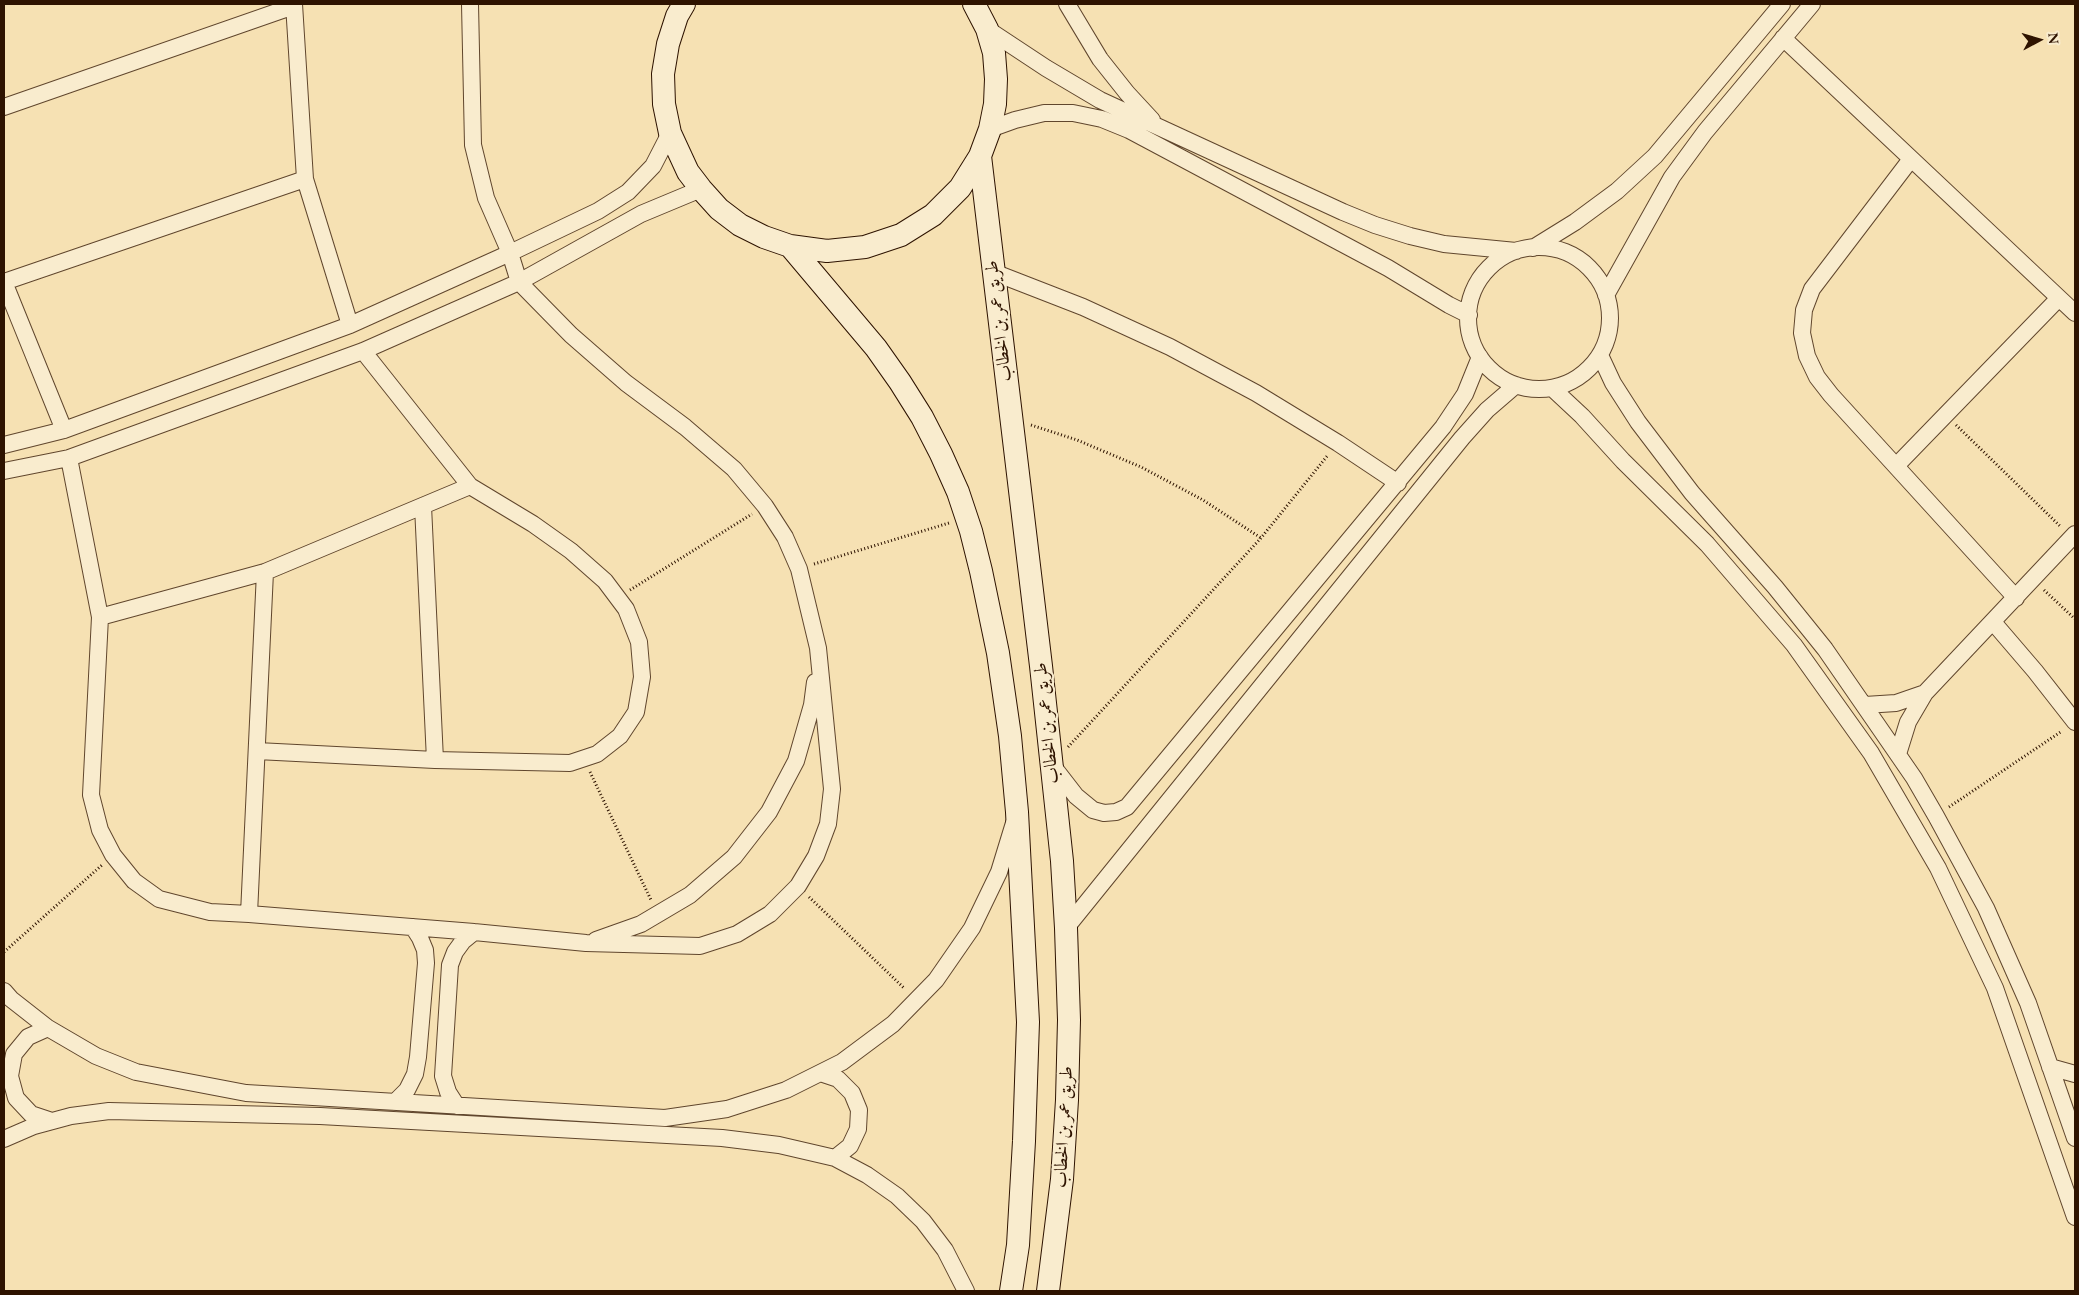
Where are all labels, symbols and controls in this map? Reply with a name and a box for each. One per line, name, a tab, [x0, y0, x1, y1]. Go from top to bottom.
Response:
north arrow	[2014, 15, 2064, 65]
text: N	[2044, 32, 2063, 45]
street label: طريق عمر بن الخطاب	[981, 259, 1017, 383]
street label: طريق عمر بن الخطاب	[1030, 661, 1064, 785]
street label: طريق عمر بن الخطاب	[1050, 1066, 1078, 1188]

